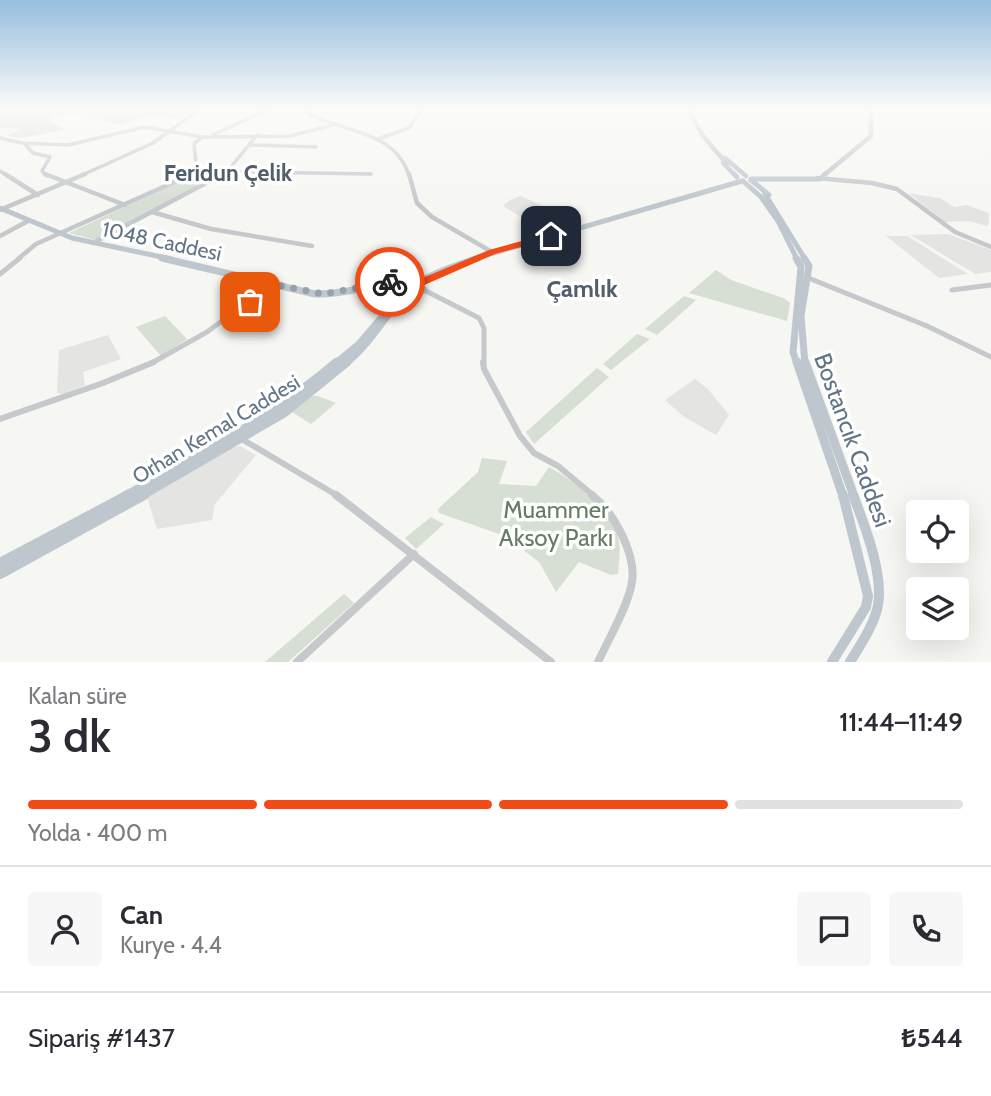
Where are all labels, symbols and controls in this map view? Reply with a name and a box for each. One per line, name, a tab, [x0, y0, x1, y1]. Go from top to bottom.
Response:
district label: Feridun Çelik	[164, 159, 293, 187]
pin	[521, 206, 581, 266]
street label: 1048 Caddesi	[100, 216, 224, 266]
icon: home	[532, 217, 570, 255]
courier	[355, 247, 425, 317]
icon: bike	[371, 263, 409, 301]
pin	[220, 272, 280, 332]
district label: Çamlık	[546, 274, 618, 303]
icon: bag	[231, 283, 269, 321]
street label: Bostancık Caddesi	[808, 349, 898, 531]
street label: Orhan Kemal Caddesi	[128, 369, 304, 489]
park label: Muammer Aksoy Parkı	[499, 495, 613, 552]
map controls	[906, 500, 969, 640]
button: locate	[906, 500, 969, 563]
button: layers	[906, 577, 969, 640]
text: Kalan süre	[28, 682, 127, 710]
text: 11:44–11:49	[839, 706, 963, 738]
text: 3 dk	[28, 708, 111, 764]
text: Yolda · 400 m	[28, 819, 167, 847]
button: person	[28, 892, 102, 966]
button: chat	[797, 892, 871, 966]
button: phone	[889, 892, 963, 966]
text: Can	[120, 899, 163, 931]
text: Kurye · 4.4	[120, 931, 222, 959]
text: Sipariş #1437	[28, 1022, 175, 1054]
text: ₺544	[901, 1022, 963, 1054]

